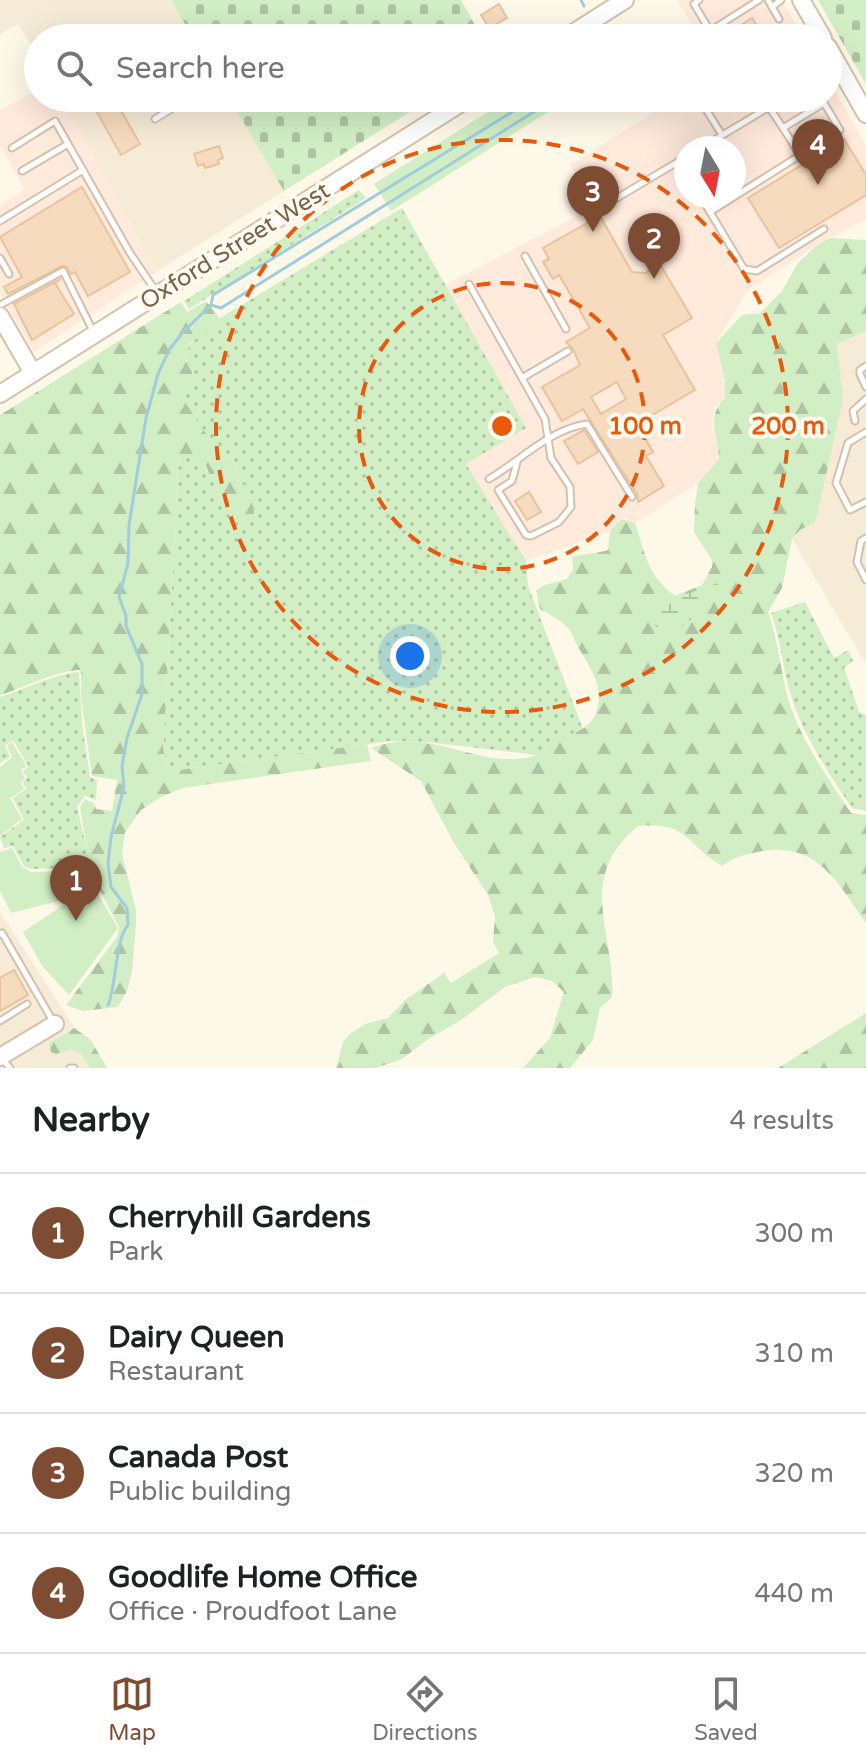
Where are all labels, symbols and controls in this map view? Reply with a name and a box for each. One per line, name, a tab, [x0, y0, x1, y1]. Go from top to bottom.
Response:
search box	[24, 24, 842, 112]
icon: search	[52, 46, 96, 90]
text: Search here	[116, 50, 285, 87]
pin: 4	[792, 119, 844, 185]
north arrow	[674, 136, 746, 208]
pin: 3	[567, 166, 619, 232]
street label: Oxford Street West	[135, 176, 335, 316]
pin: 2	[628, 213, 680, 279]
centre of rings	[488, 412, 516, 440]
text: 100 m	[608, 412, 682, 441]
text: 200 m	[751, 412, 825, 441]
your location	[390, 636, 430, 676]
pin: 1	[50, 855, 102, 921]
text: Nearby	[32, 1100, 150, 1141]
text: 4 results	[729, 1105, 834, 1136]
text: Cherryhill Gardens	[108, 1199, 371, 1236]
text: 1	[50, 1218, 66, 1249]
text: 300 m	[754, 1218, 834, 1249]
text: Park	[108, 1236, 164, 1267]
text: Dairy Queen	[108, 1319, 285, 1356]
text: 2	[50, 1338, 66, 1369]
text: 310 m	[754, 1338, 834, 1369]
text: Restaurant	[108, 1356, 244, 1387]
text: Canada Post	[108, 1439, 288, 1476]
text: 3	[50, 1458, 66, 1489]
text: 320 m	[754, 1458, 834, 1489]
text: Public building	[108, 1476, 291, 1507]
text: Goodlife Home Office	[108, 1559, 417, 1596]
text: 4	[50, 1578, 66, 1609]
text: 440 m	[754, 1578, 834, 1609]
text: Office · Proudfoot Lane	[108, 1596, 397, 1627]
tab: Map	[108, 1672, 156, 1746]
tab: Directions	[372, 1672, 478, 1746]
tab: Saved	[694, 1672, 758, 1746]

